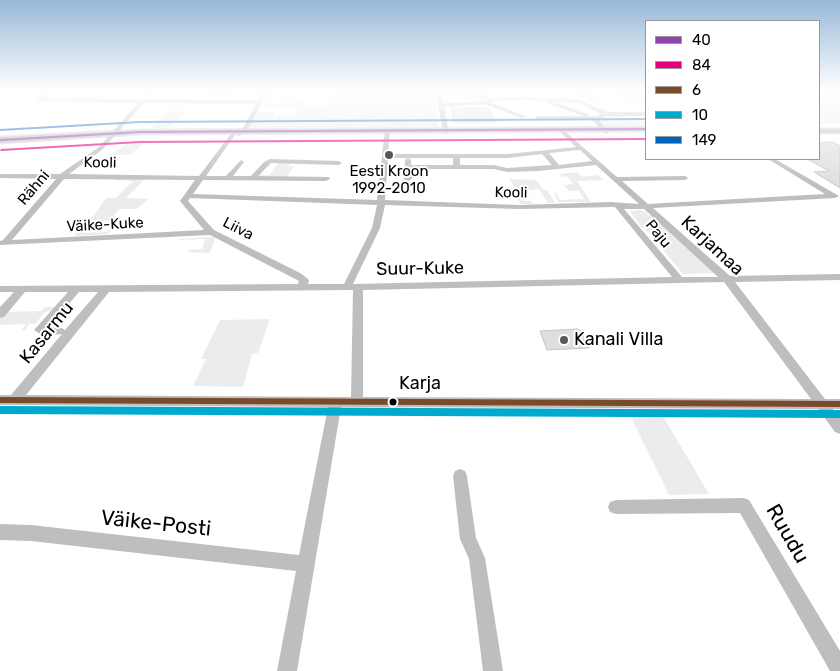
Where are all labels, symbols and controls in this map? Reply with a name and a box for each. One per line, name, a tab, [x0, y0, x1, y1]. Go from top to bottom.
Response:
legend	[645, 20, 820, 160]
text: 40	[692, 31, 711, 49]
text: 84	[692, 56, 711, 74]
text: 6	[692, 81, 701, 99]
text: 10	[692, 106, 708, 124]
text: 149	[692, 131, 717, 149]
marker: Eesti Kroon 1992-2010	[383, 149, 395, 161]
street label: Kooli	[83, 154, 117, 172]
place label: Eesti Kroon 1992-2010	[349, 163, 429, 198]
street label: Rähni	[14, 167, 54, 209]
street label: Kooli	[494, 184, 528, 202]
street label: Karjamaa	[676, 212, 748, 280]
street label: Väike-Kuke	[66, 214, 144, 236]
street label: Liiva	[220, 214, 256, 244]
street label: Paju	[641, 216, 675, 252]
street label: Suur-Kuke	[376, 257, 464, 281]
street label: Kasarmu	[16, 298, 78, 368]
place label: Kanali Villa	[574, 329, 663, 351]
marker: Kanali Villa	[558, 334, 570, 346]
street label: Karja	[399, 373, 441, 395]
unlabelled marker	[388, 397, 398, 407]
street label: Ruudu	[760, 500, 814, 568]
street label: Väike-Posti	[100, 506, 212, 542]

